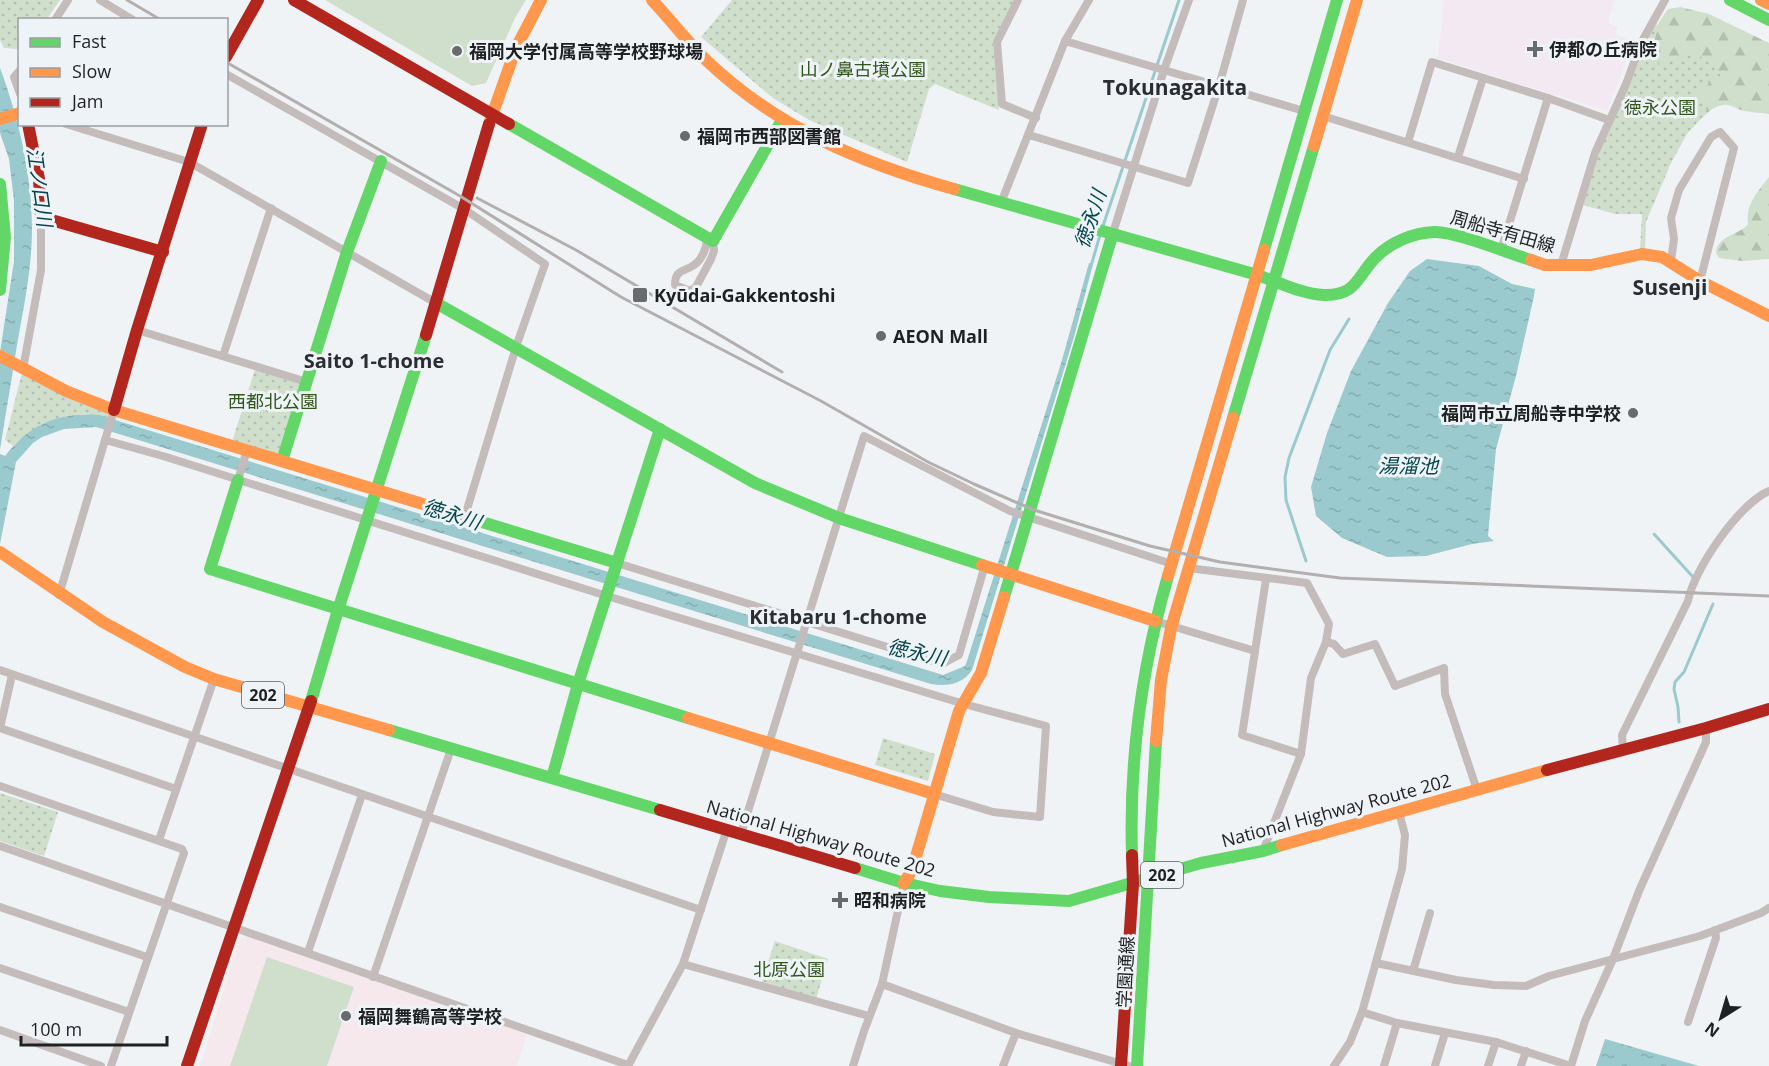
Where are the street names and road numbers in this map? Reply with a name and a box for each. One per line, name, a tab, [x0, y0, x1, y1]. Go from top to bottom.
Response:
street label: 周船寺有田線	[1448, 205, 1558, 257]
road number: 202	[242, 682, 284, 708]
street label: National Highway Route 202	[1218, 768, 1454, 852]
street label: National Highway Route 202	[704, 794, 938, 882]
road number: 202	[1141, 862, 1183, 888]
street label: 学園通線	[1111, 935, 1139, 1009]

